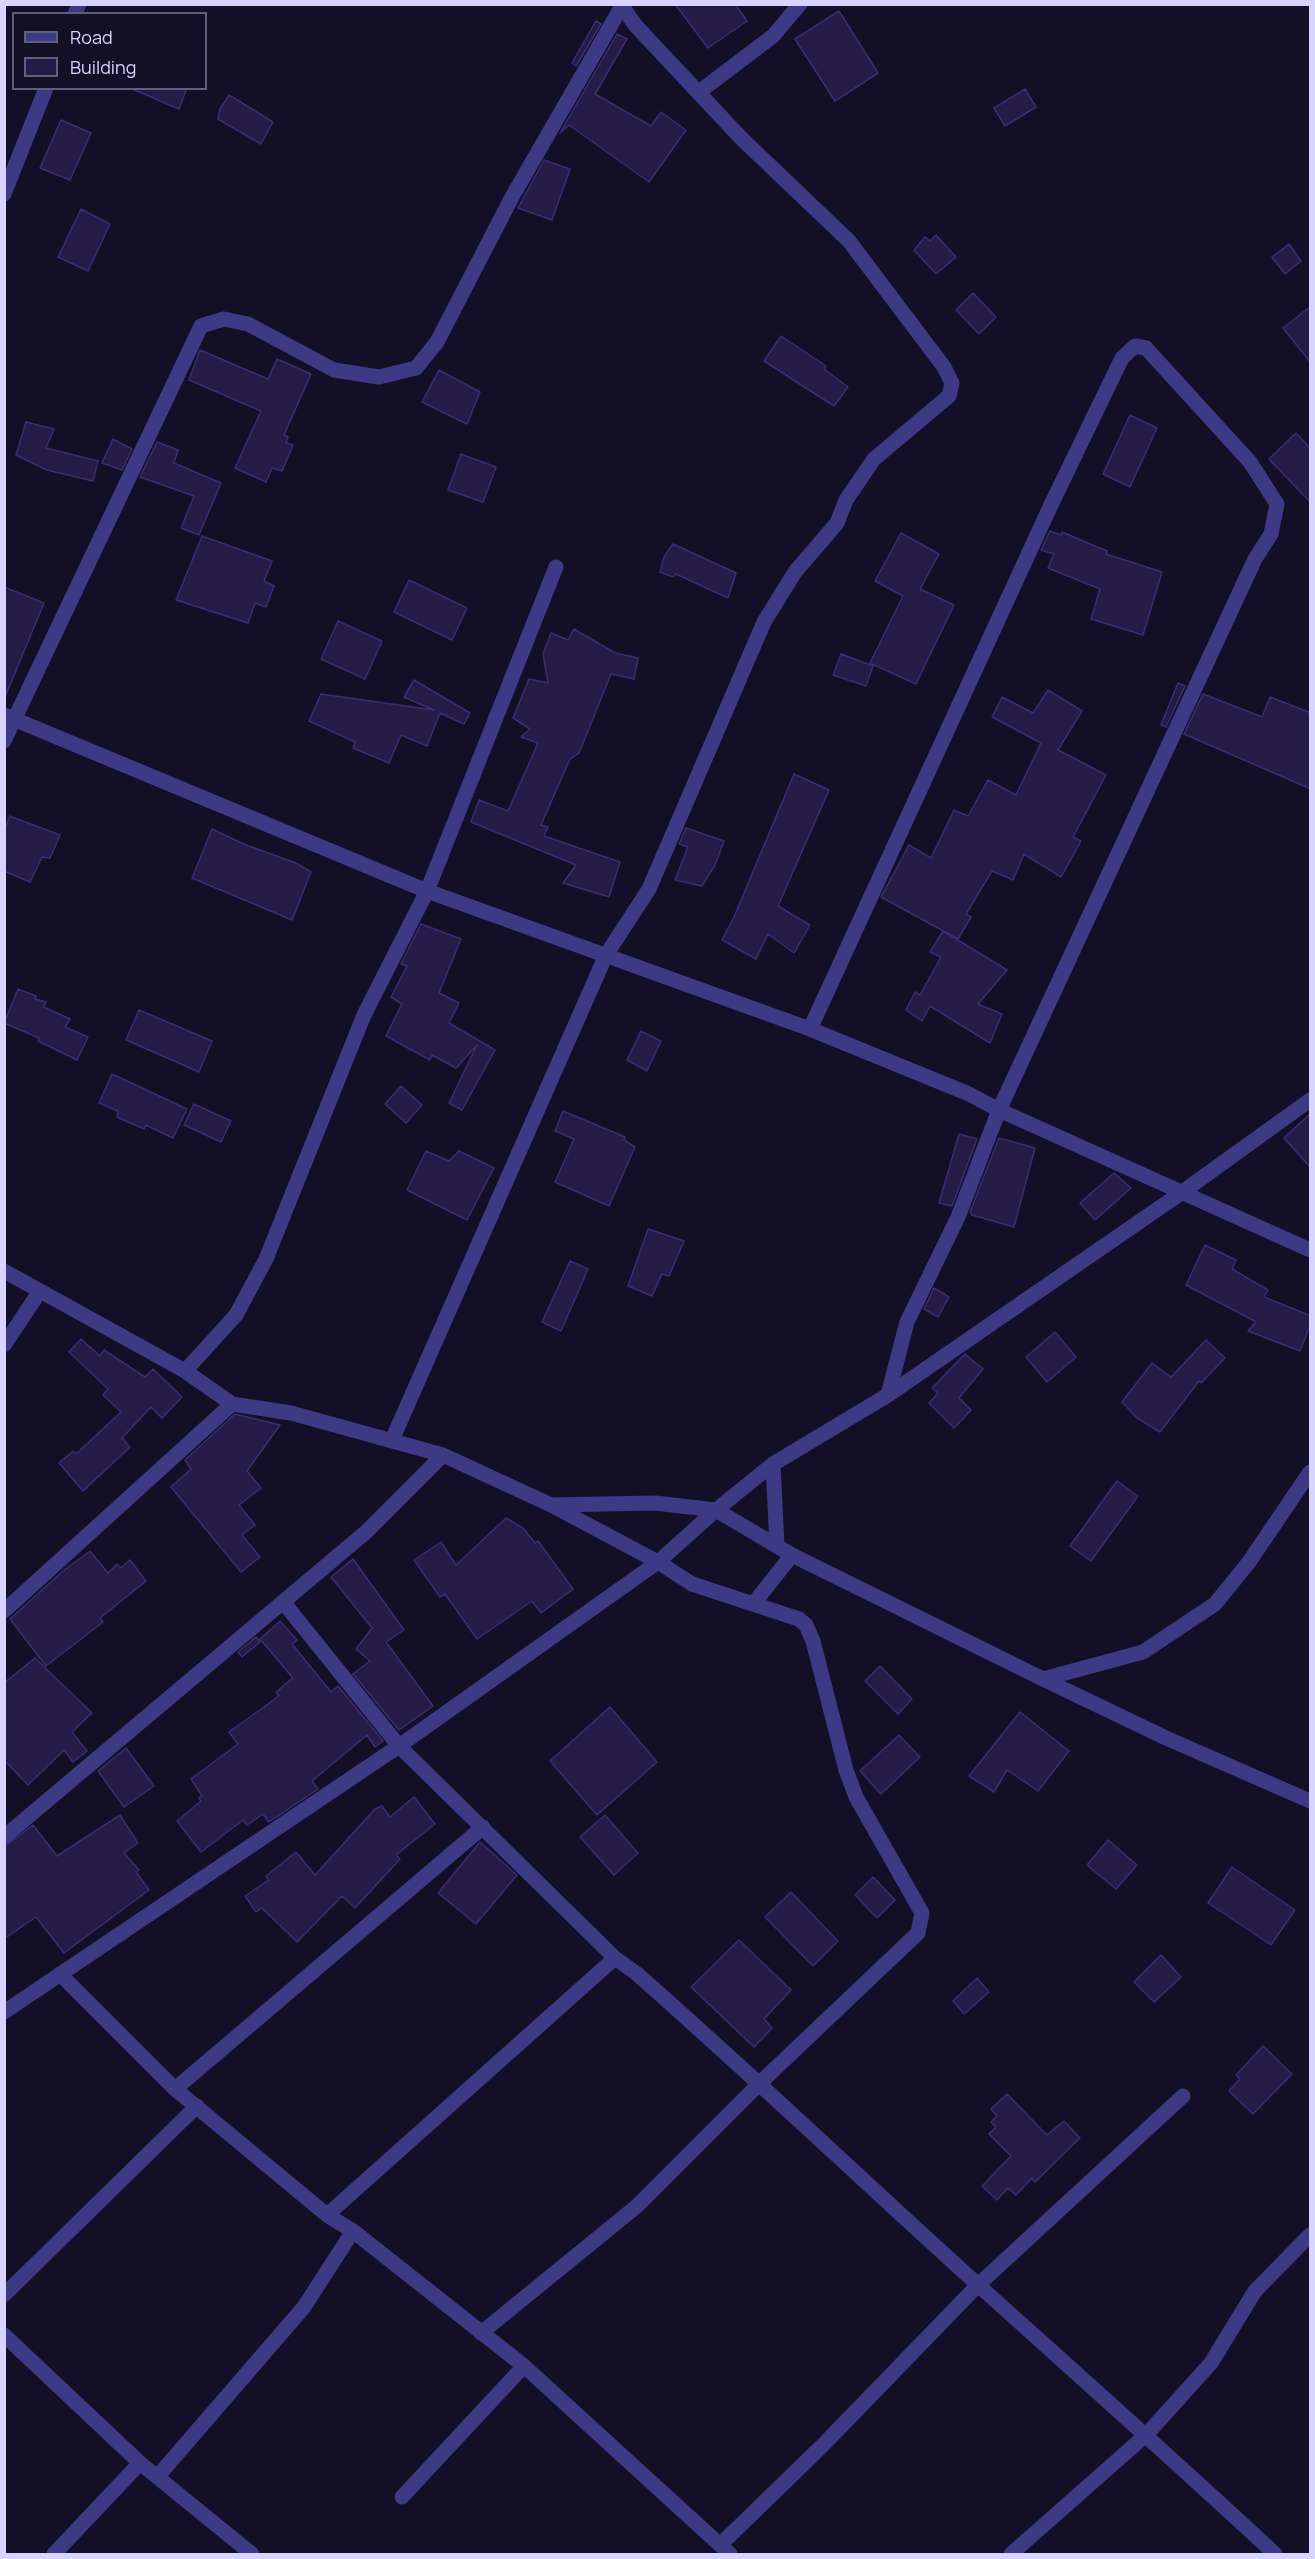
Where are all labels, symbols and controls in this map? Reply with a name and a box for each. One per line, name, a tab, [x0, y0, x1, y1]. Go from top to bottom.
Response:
legend	[12, 12, 207, 90]
text: Road	[70, 25, 113, 49]
text: Building	[70, 55, 136, 79]

